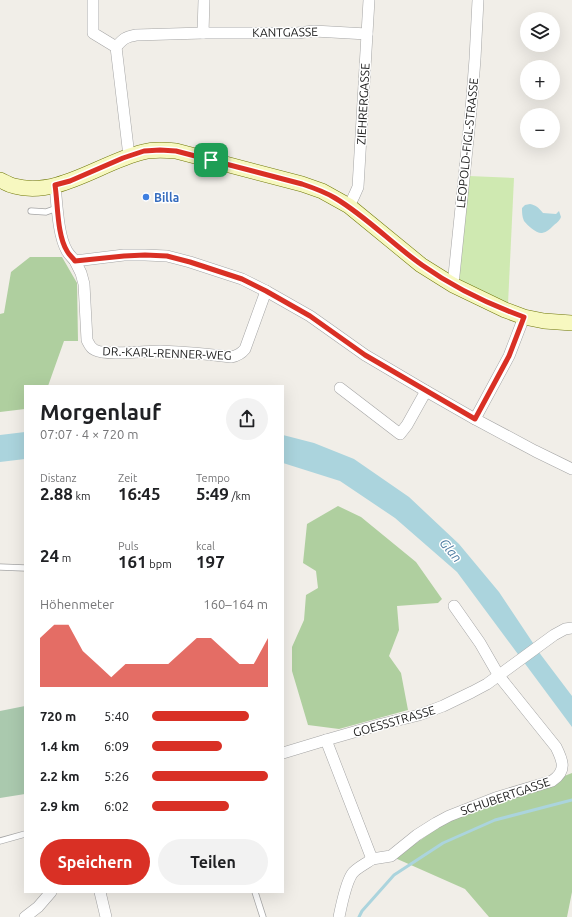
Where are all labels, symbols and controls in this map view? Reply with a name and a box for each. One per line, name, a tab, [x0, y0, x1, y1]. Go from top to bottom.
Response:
map controls	[520, 12, 560, 148]
button: layers	[520, 12, 560, 52]
street label: KANTGASSE	[252, 25, 318, 39]
button: +	[520, 60, 560, 100]
street label: ZIEHRERGASSE	[354, 63, 372, 145]
street label: LEOPOLD-FIGL-STRASSE	[454, 77, 480, 209]
button: −	[520, 108, 560, 148]
pin	[194, 143, 228, 177]
icon: arrive	[200, 149, 222, 171]
place label: Billa	[154, 191, 179, 204]
marker: Billa	[141, 192, 151, 202]
street label: DR.-KARL-RENNER-WEG	[102, 344, 232, 362]
button: share	[226, 398, 268, 440]
text: Morgenlauf	[40, 399, 161, 424]
text: 07:07 · 4 × 720 m	[40, 427, 139, 441]
text: Distanz	[40, 472, 77, 484]
text: Zeit	[118, 472, 137, 484]
text: Tempo	[196, 472, 230, 484]
text: 2.88	[40, 484, 73, 503]
text: 16:45	[118, 484, 161, 503]
text: 5:49	[196, 484, 229, 503]
text: km	[73, 490, 91, 502]
text: /km	[229, 490, 251, 502]
water label: Glan	[437, 535, 465, 565]
text: Puls	[118, 540, 139, 552]
text: kcal	[196, 540, 215, 552]
text: 24	[40, 546, 59, 565]
text: m	[59, 552, 71, 564]
text: 161	[118, 552, 147, 571]
text: 197	[196, 552, 225, 571]
text: bpm	[147, 558, 172, 570]
text: Höhenmeter	[40, 597, 114, 611]
text: 160–164 m	[203, 597, 268, 611]
street label: GOESSSTRASSE	[352, 703, 437, 739]
text: 720 m	[40, 709, 76, 723]
text: 5:40	[104, 709, 129, 723]
text: 1.4 km	[40, 739, 79, 753]
text: 6:09	[104, 739, 129, 753]
text: 2.2 km	[40, 769, 79, 783]
text: 5:26	[104, 769, 129, 783]
street label: SCHUBERTGASSE	[459, 775, 552, 817]
text: 2.9 km	[40, 799, 79, 813]
text: 6:02	[104, 799, 129, 813]
button: Speichern	[40, 839, 150, 885]
button: Teilen	[158, 839, 268, 885]

